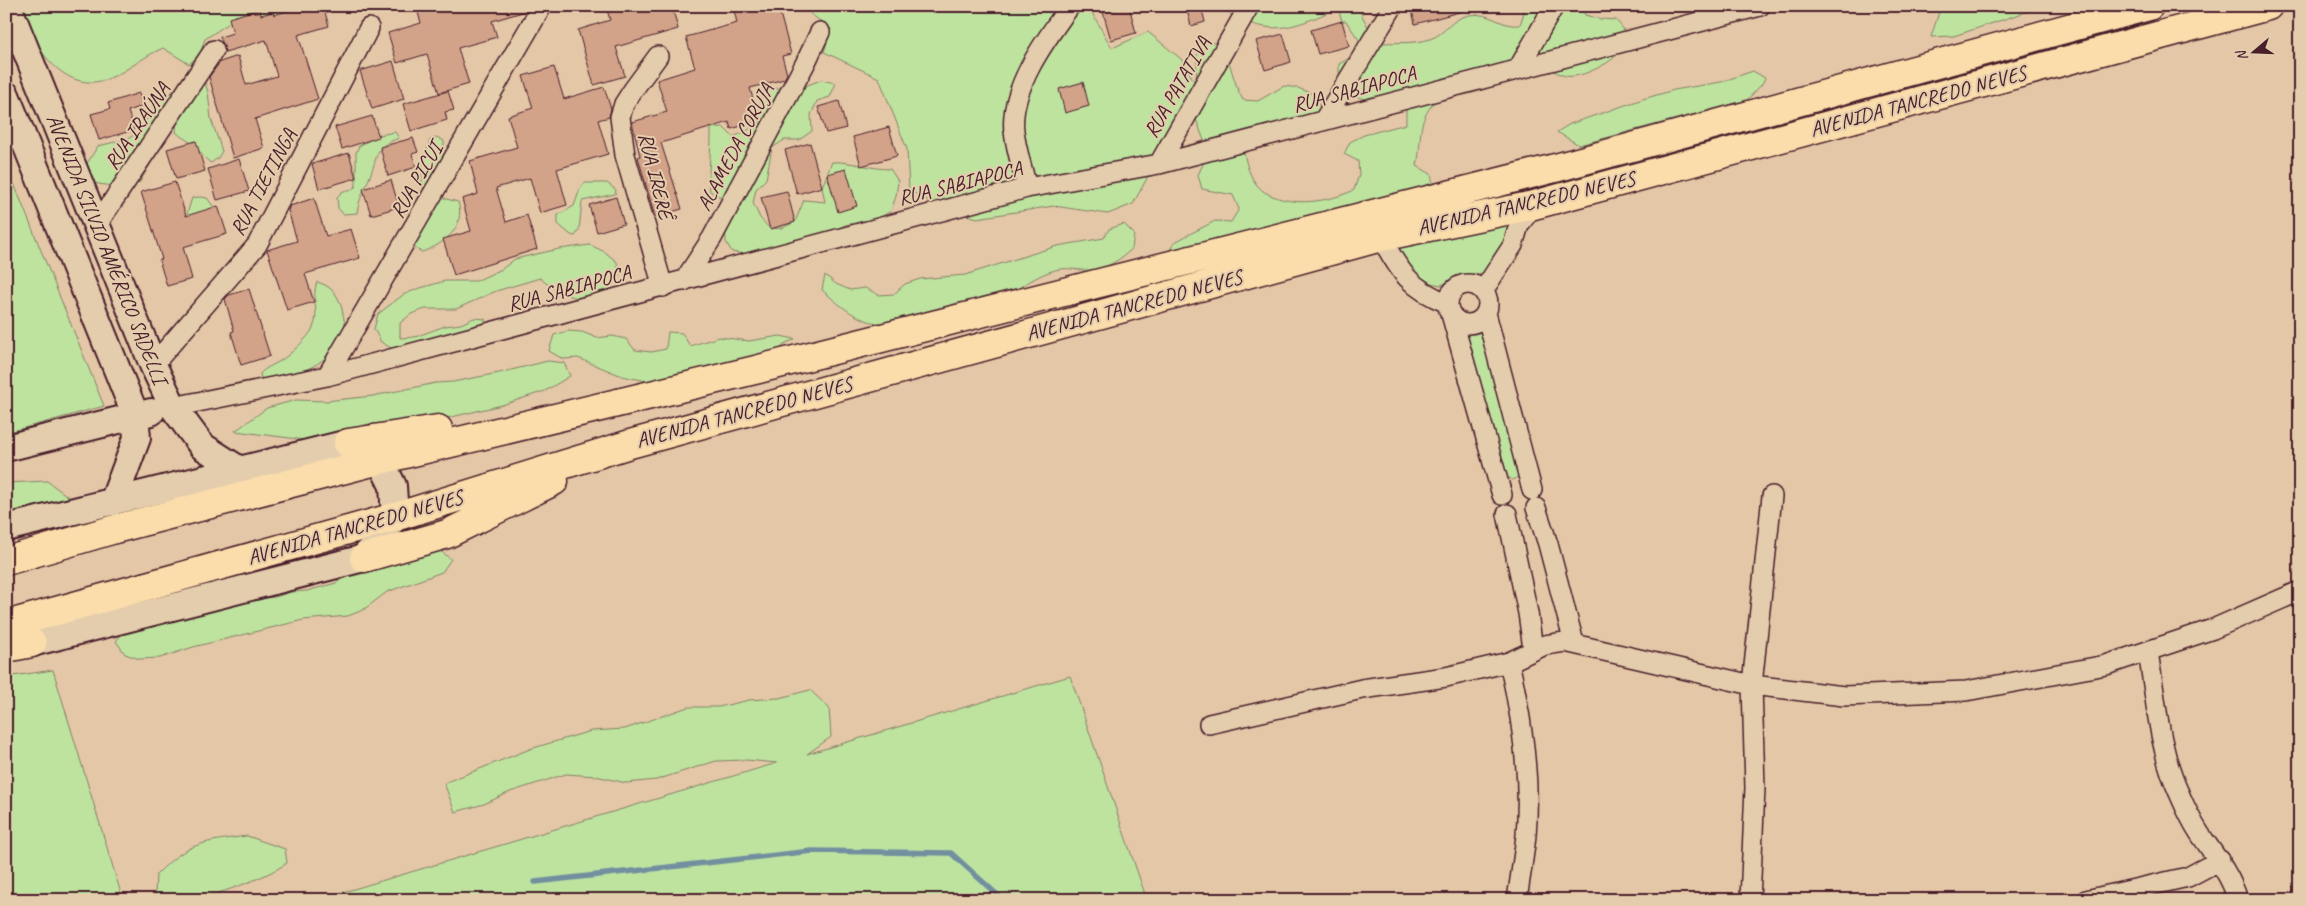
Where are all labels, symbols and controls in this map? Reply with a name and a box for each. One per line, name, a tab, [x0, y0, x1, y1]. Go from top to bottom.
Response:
north arrow	[2228, 28, 2278, 78]
street label: RUA PATATIVA	[1138, 32, 1217, 142]
text: N	[2232, 47, 2252, 63]
street label: AVENIDA TANCREDO NEVES	[1807, 59, 2032, 142]
street label: RUA SABIAPOCA	[1289, 60, 1420, 118]
street label: RUA IRAÚNA	[98, 76, 176, 174]
street label: ALAMEDA CORUJA	[691, 78, 780, 215]
street label: AVENIDA SILVIO AMÉRICO SADELLI	[41, 110, 175, 392]
street label: RUA TIETINGA	[224, 124, 302, 240]
street label: RUA IRERÊ	[633, 130, 680, 225]
street label: RUA PICUI	[384, 134, 450, 223]
street label: RUA SABIAPOCA	[895, 155, 1026, 211]
street label: AVENIDA TANCREDO NEVES	[1414, 165, 1640, 241]
street label: RUA SABIAPOCA	[504, 259, 635, 317]
street label: AVENIDA TANCREDO NEVES	[1023, 263, 1248, 346]
street label: AVENIDA TANCREDO NEVES	[633, 370, 858, 453]
street label: AVENIDA TANCREDO NEVES	[244, 483, 468, 570]

